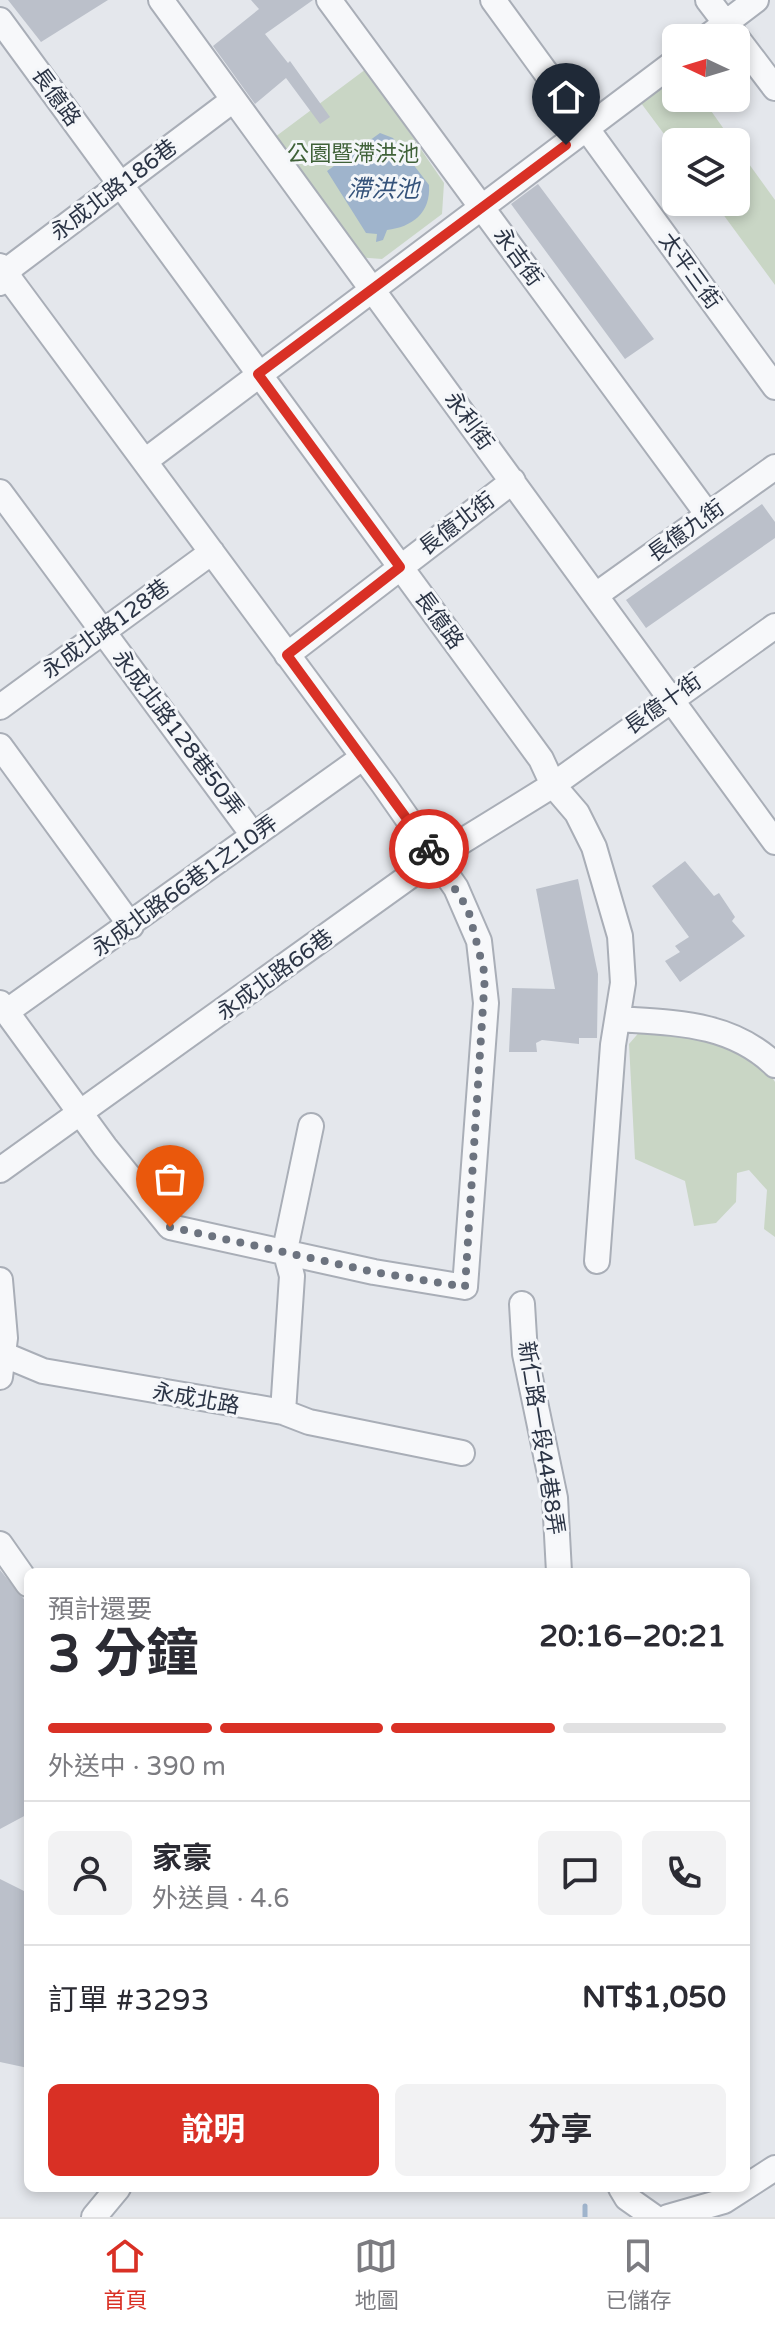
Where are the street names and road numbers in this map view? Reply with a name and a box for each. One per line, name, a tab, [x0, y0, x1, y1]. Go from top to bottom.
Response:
street label: 長億路	[26, 63, 86, 131]
street label: 永成北路186巷	[46, 134, 182, 246]
street label: 永吉街	[488, 223, 548, 291]
street label: 太平三街	[654, 228, 726, 314]
street label: 永利街	[439, 387, 499, 455]
street label: 長億北街	[414, 487, 500, 561]
street label: 長億九街	[643, 495, 729, 567]
street label: 永成北路128巷	[37, 574, 175, 684]
street label: 長億路	[409, 586, 469, 654]
street label: 永成北路128巷50弄	[107, 645, 249, 821]
street label: 長億十街	[619, 668, 707, 740]
street label: 永成北路66巷1之10弄	[87, 810, 283, 962]
street label: 永成北路66巷	[212, 924, 338, 1026]
street label: 新仁路一段44巷8弄	[513, 1339, 569, 1537]
street label: 永成北路	[150, 1379, 242, 1419]

